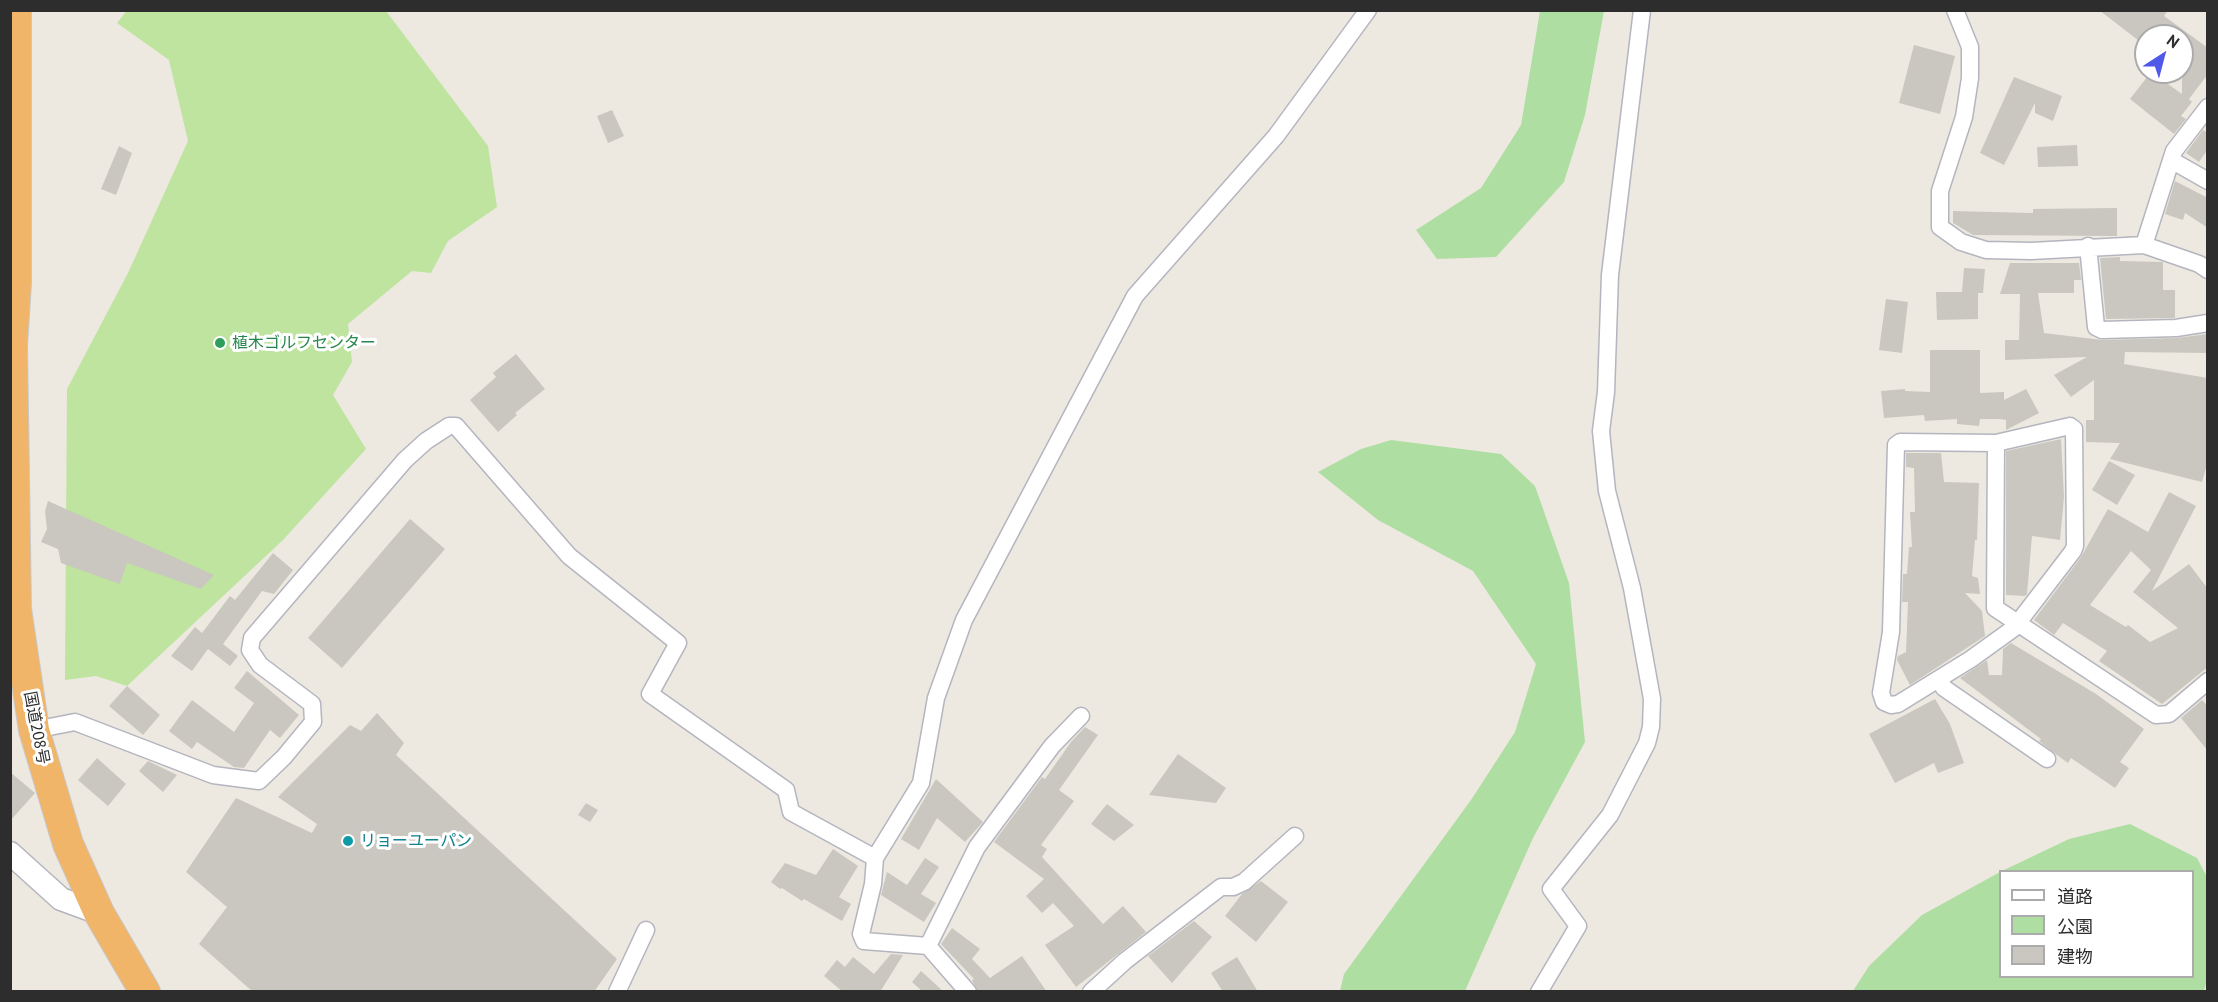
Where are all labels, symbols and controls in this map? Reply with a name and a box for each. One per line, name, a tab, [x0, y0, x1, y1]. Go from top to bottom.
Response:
north arrow	[2134, 24, 2194, 84]
text: N	[2163, 30, 2184, 52]
place label: 植木ゴルフセンター	[232, 333, 376, 353]
marker: 植木ゴルフセンター	[213, 336, 227, 350]
street label: 国道208号	[20, 690, 52, 766]
place label: リョーユーパン	[360, 831, 472, 851]
marker: リョーユーパン	[341, 834, 355, 848]
legend	[1999, 870, 2194, 978]
text: 道路	[2057, 885, 2093, 908]
text: 公園	[2057, 915, 2093, 938]
text: 建物	[2057, 945, 2093, 968]

